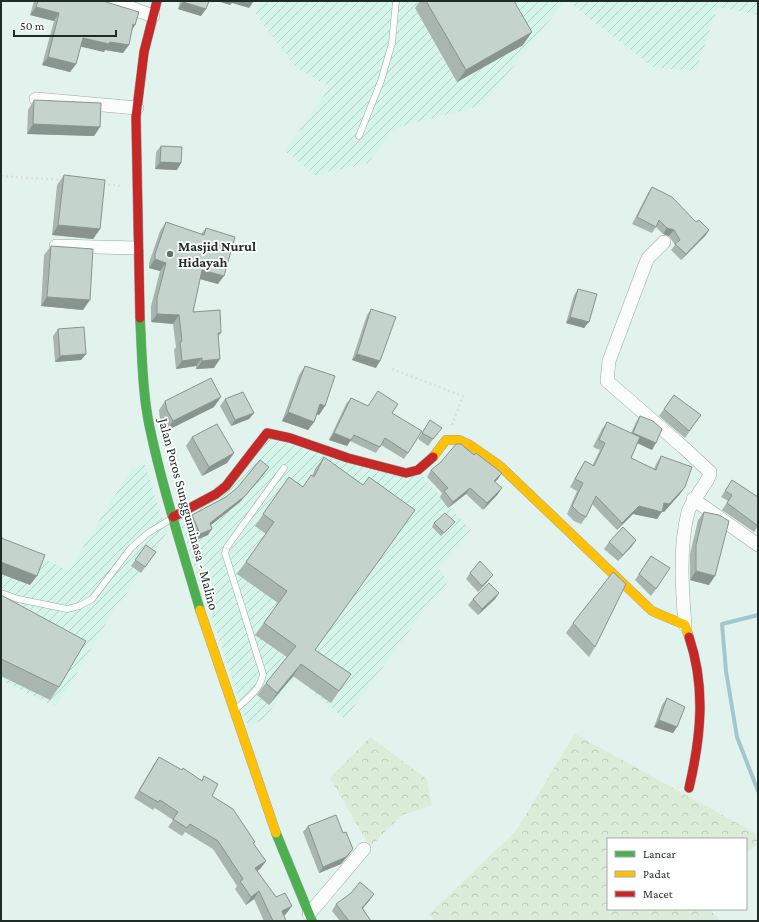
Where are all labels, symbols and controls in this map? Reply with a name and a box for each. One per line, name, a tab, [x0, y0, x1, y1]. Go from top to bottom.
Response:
scale bar	[14, 12, 116, 38]
text: 50 m	[20, 19, 45, 33]
place label: Masjid Nurul Hidayah	[178, 238, 256, 270]
marker: Masjid Nurul Hidayah	[165, 249, 175, 259]
street label: Jalan Poros Sungguminasa - Malino	[155, 414, 222, 612]
legend	[607, 838, 747, 910]
text: Lancar	[643, 847, 677, 861]
text: Padat	[643, 867, 671, 881]
text: Macet	[643, 887, 674, 901]

